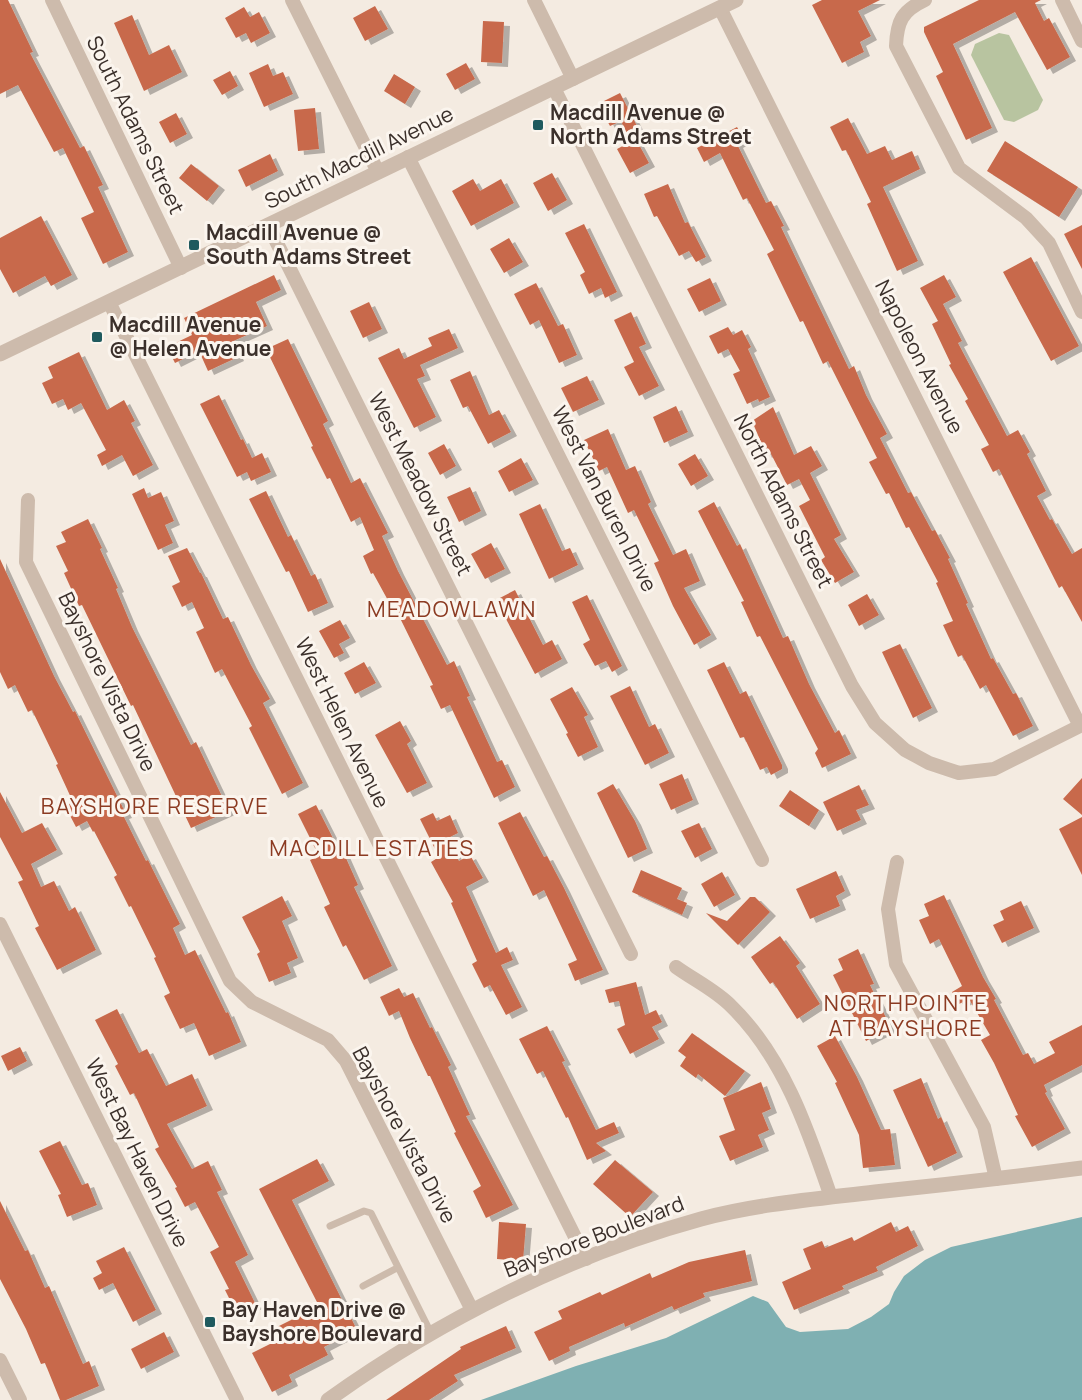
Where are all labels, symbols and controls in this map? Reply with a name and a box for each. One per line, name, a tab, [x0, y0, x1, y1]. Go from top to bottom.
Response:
street label: South Adams Street	[81, 31, 191, 218]
place label: Macdill Avenue @ North Adams Street	[550, 98, 752, 150]
street label: South Macdill Avenue	[259, 99, 458, 215]
marker: Macdill Avenue @ North Adams Street	[531, 118, 545, 132]
place label: Macdill Avenue @ South Adams Street	[206, 218, 411, 270]
marker: Macdill Avenue @ South Adams Street	[187, 238, 201, 252]
street label: Napoleon Avenue	[869, 275, 971, 438]
place label: Macdill Avenue @ Helen Avenue	[109, 310, 271, 362]
marker: Macdill Avenue @ Helen Avenue	[90, 330, 104, 344]
street label: West Meadow Street	[363, 387, 479, 580]
street label: West Van Buren Drive	[546, 401, 664, 596]
street label: North Adams Street	[728, 409, 840, 592]
street label: Bayshore Vista Drive	[52, 587, 164, 776]
district label: MEADOWLAWN	[367, 594, 537, 624]
street label: West Helen Avenue	[289, 633, 396, 812]
district label: BAYSHORE RESERVE	[41, 791, 269, 821]
district label: MACDILL ESTATES	[269, 833, 475, 863]
district label: NORTHPOINTE AT BAYSHORE	[824, 988, 988, 1043]
street label: Bayshore Vista Drive	[346, 1041, 463, 1228]
street label: West Bay Haven Drive	[80, 1053, 196, 1252]
street label: Bayshore Boulevard	[500, 1189, 688, 1283]
place label: Bay Haven Drive @ Bayshore Boulevard	[222, 1295, 423, 1347]
marker: Bay Haven Drive @ Bayshore Boulevard	[203, 1315, 217, 1329]

